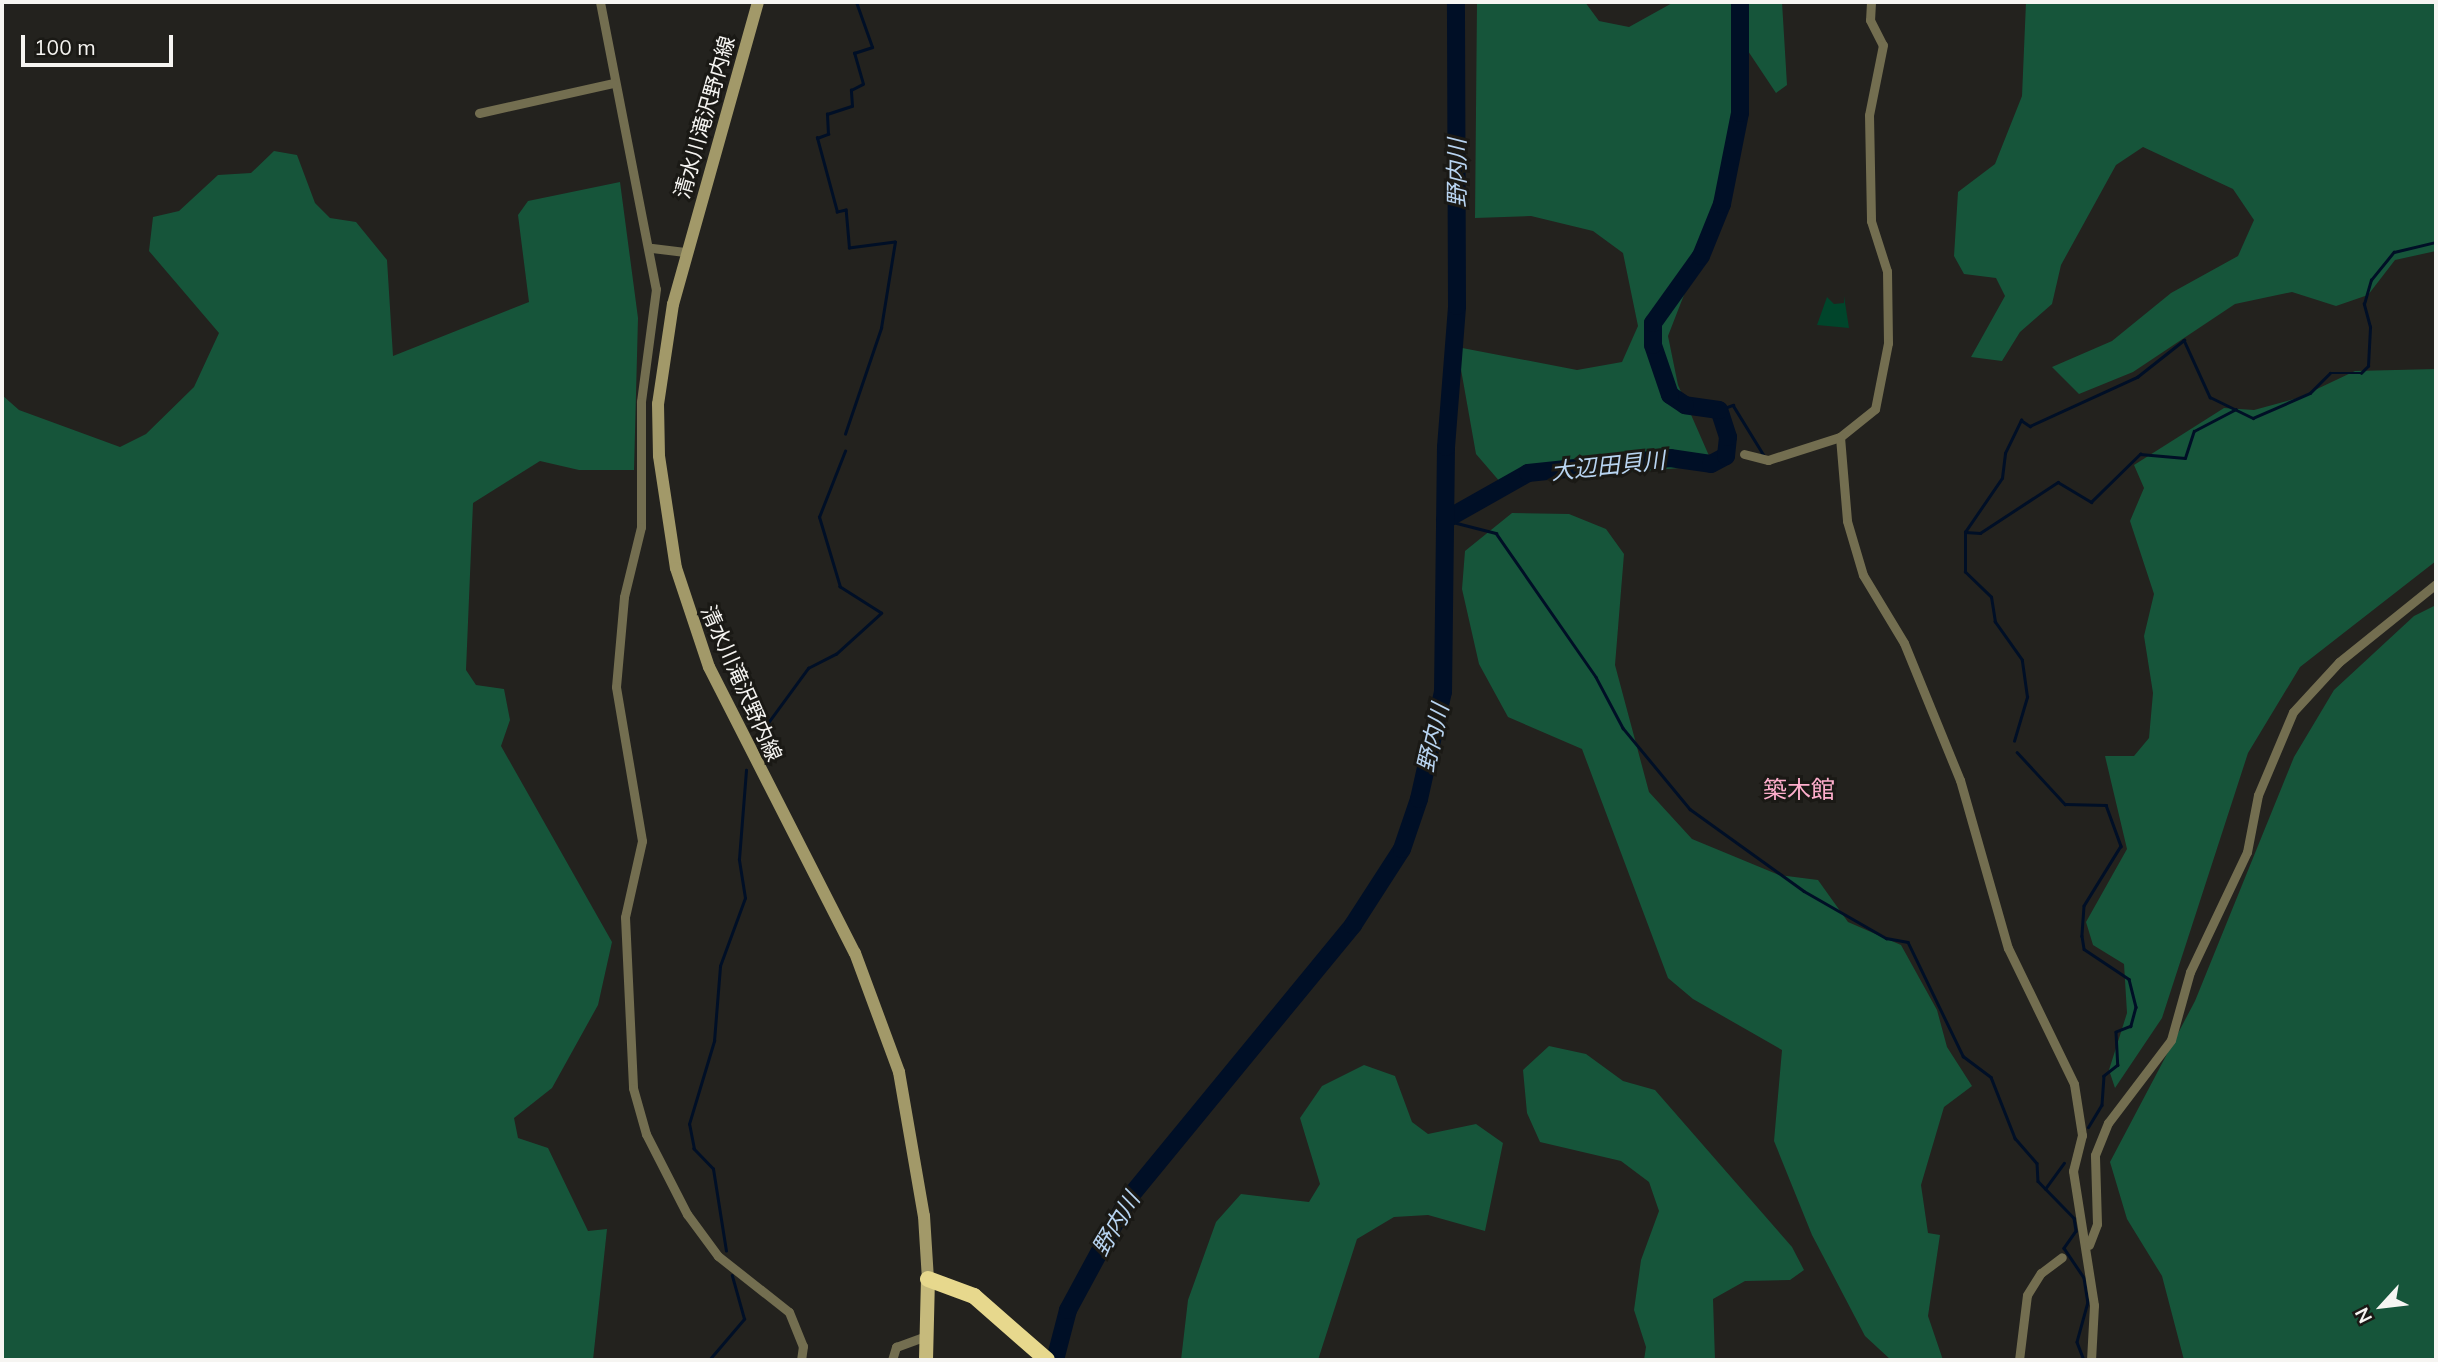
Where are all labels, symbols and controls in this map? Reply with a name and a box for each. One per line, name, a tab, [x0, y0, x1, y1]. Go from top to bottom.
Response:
scale bar	[24, 21, 177, 65]
street label: 清水川滝沢野内線	[669, 33, 739, 201]
text: 100 m	[34, 34, 96, 60]
water label: 野内川	[1443, 139, 1471, 207]
water label: 大辺田貝川	[1549, 446, 1667, 486]
street label: 清水川滝沢野内線	[696, 601, 788, 765]
water label: 野内川	[1412, 701, 1454, 775]
district label: 築木館	[1763, 776, 1835, 804]
water label: 野内川	[1086, 1187, 1146, 1261]
north arrow	[2347, 1271, 2417, 1341]
text: N	[2349, 1304, 2377, 1327]

